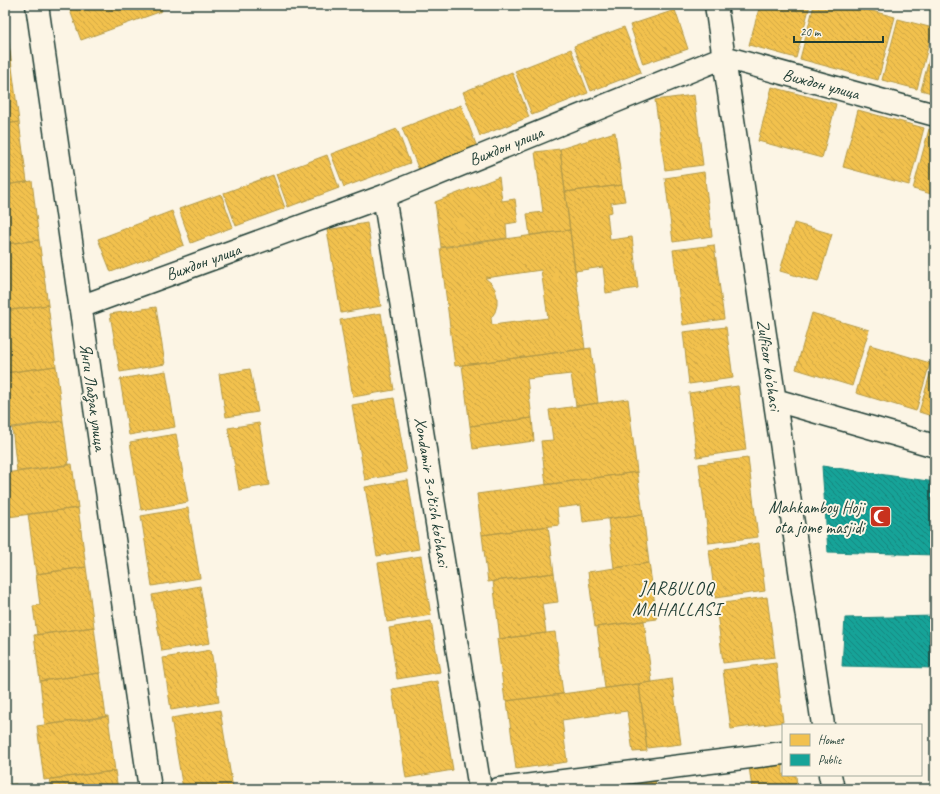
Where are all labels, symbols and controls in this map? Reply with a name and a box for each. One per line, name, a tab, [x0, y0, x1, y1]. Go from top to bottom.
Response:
scale bar	[794, 18, 883, 44]
text: 20 m	[800, 24, 822, 40]
street label: Виждон улица	[781, 64, 863, 105]
street label: Виждон улица	[466, 121, 547, 170]
street label: Виждон улица	[163, 238, 244, 285]
street label: Zulfizor ko'chasi	[752, 318, 786, 414]
street label: Янги Лабзак улица	[74, 342, 111, 454]
street label: Xondamir 3-o'tish ko'chasi	[410, 416, 454, 570]
place label: Mahkamboy Hoji ota jome masjidi	[768, 497, 866, 538]
mosque icon: Mahkamboy Hoji ota jome masjidi	[867, 504, 893, 530]
district label: JARBULOQ MAHALLASI	[632, 577, 724, 620]
legend	[782, 724, 922, 776]
text: Homes	[818, 732, 845, 748]
text: Public	[818, 752, 842, 768]

